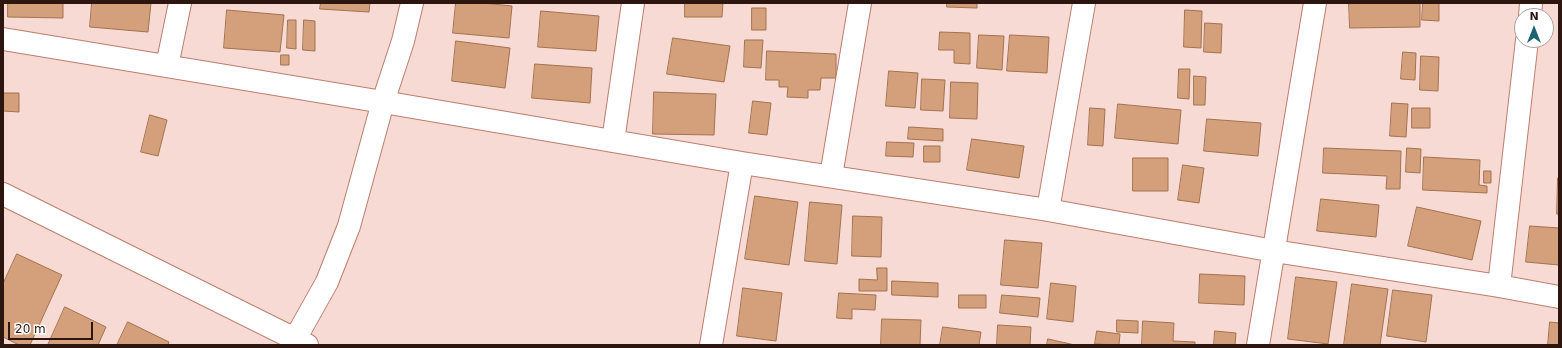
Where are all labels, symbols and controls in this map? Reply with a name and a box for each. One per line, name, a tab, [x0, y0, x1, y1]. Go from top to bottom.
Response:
north arrow	[1514, 8, 1554, 48]
text: N	[1529, 10, 1539, 23]
scale bar	[10, 314, 95, 340]
text: 20 m	[15, 322, 46, 336]

